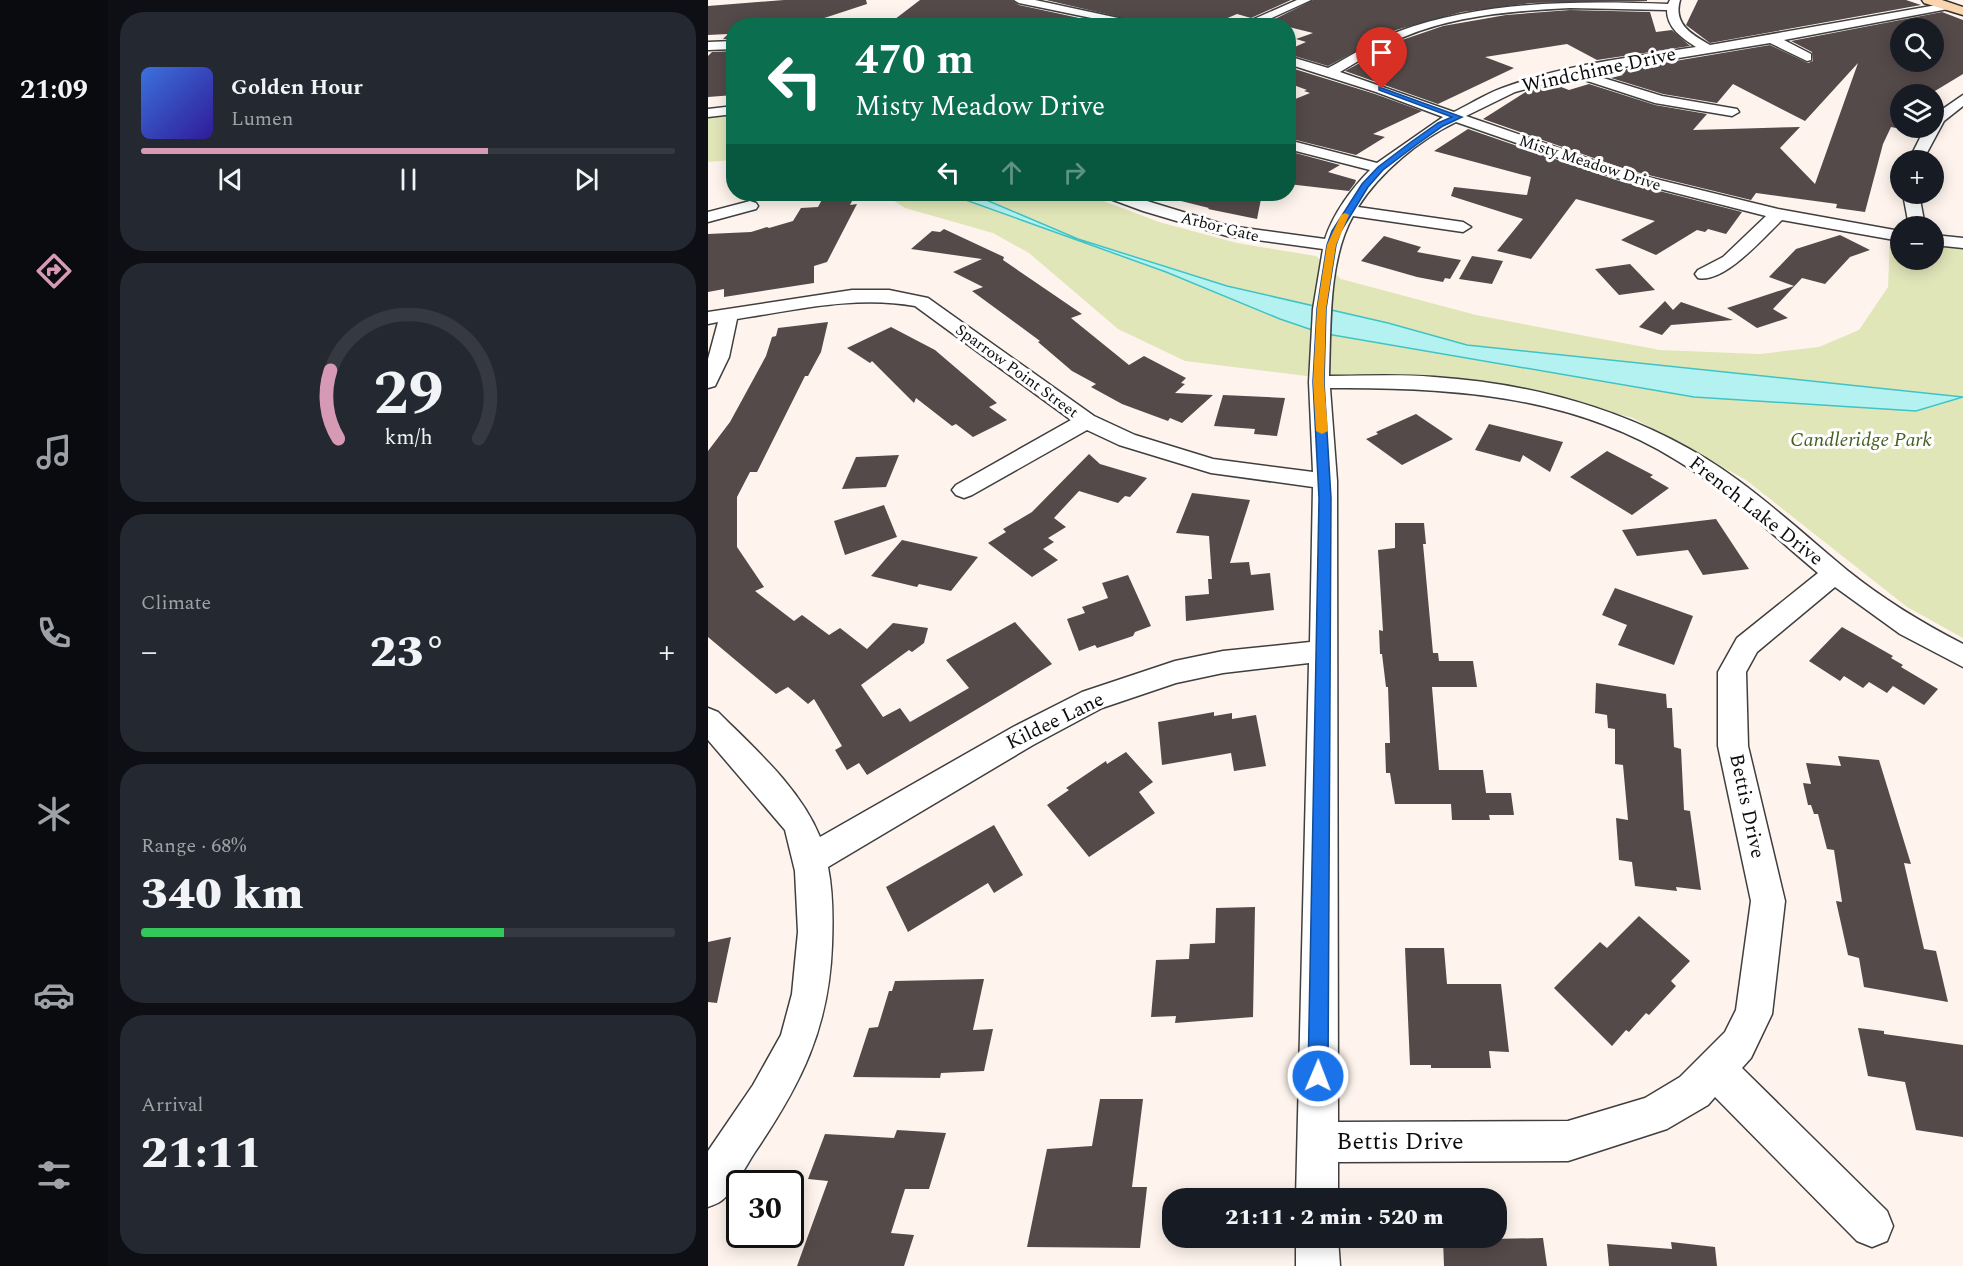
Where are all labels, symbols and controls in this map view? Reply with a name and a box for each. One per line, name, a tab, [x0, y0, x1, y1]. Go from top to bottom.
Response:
map controls	[1890, 18, 1944, 270]
button: search	[1890, 18, 1944, 72]
pin	[1356, 27, 1407, 89]
text: 470 m	[855, 29, 974, 92]
icon: arrive	[1365, 36, 1398, 69]
street label: Windchime Drive	[1519, 39, 1679, 101]
icon: left	[756, 42, 834, 120]
text: 21:09	[20, 69, 88, 111]
text: Golden Hour	[231, 71, 363, 104]
button: layers	[1890, 84, 1944, 138]
text: Misty Meadow Drive	[855, 86, 1105, 128]
text: Lumen	[231, 104, 293, 134]
street label: Misty Meadow Drive	[1516, 129, 1664, 197]
button: +	[1890, 150, 1944, 204]
icon: left	[932, 156, 965, 189]
icon: ahead	[995, 156, 1028, 189]
icon: right	[1058, 156, 1091, 189]
icon: previous	[214, 163, 247, 196]
icon: pause	[392, 163, 425, 196]
icon: next	[570, 163, 603, 196]
street label: Arbor Gate	[1178, 206, 1262, 248]
button: −	[1890, 216, 1944, 270]
icon: directions	[33, 250, 75, 292]
street label: Sparrow Point Street	[950, 318, 1084, 424]
text: 29	[373, 347, 443, 442]
text: km/h	[384, 422, 432, 455]
park label: Candleridge Park	[1790, 425, 1932, 455]
icon: music	[33, 431, 75, 473]
street label: French Lake Drive	[1682, 449, 1830, 573]
text: Climate	[141, 588, 211, 618]
icon: phone	[33, 612, 75, 654]
text: 23°	[370, 618, 446, 687]
text: −	[141, 627, 158, 677]
text: +	[658, 627, 675, 677]
street label: Kildee Lane	[1001, 684, 1109, 758]
street label: Bettis Drive	[1721, 751, 1773, 861]
icon: climate	[33, 793, 75, 835]
text: Range · 68%	[141, 831, 246, 861]
text: 340 km	[141, 860, 303, 929]
icon: car	[33, 974, 75, 1016]
position arrow	[1286, 1044, 1350, 1108]
text: Arrival	[141, 1090, 203, 1120]
text: 21:11	[141, 1119, 262, 1188]
street label: Bettis Drive	[1336, 1124, 1464, 1160]
icon: filters	[33, 1154, 75, 1196]
speed limit sign: 30	[726, 1170, 804, 1248]
text: 21:11 · 2 min · 520 m	[1225, 1201, 1444, 1234]

